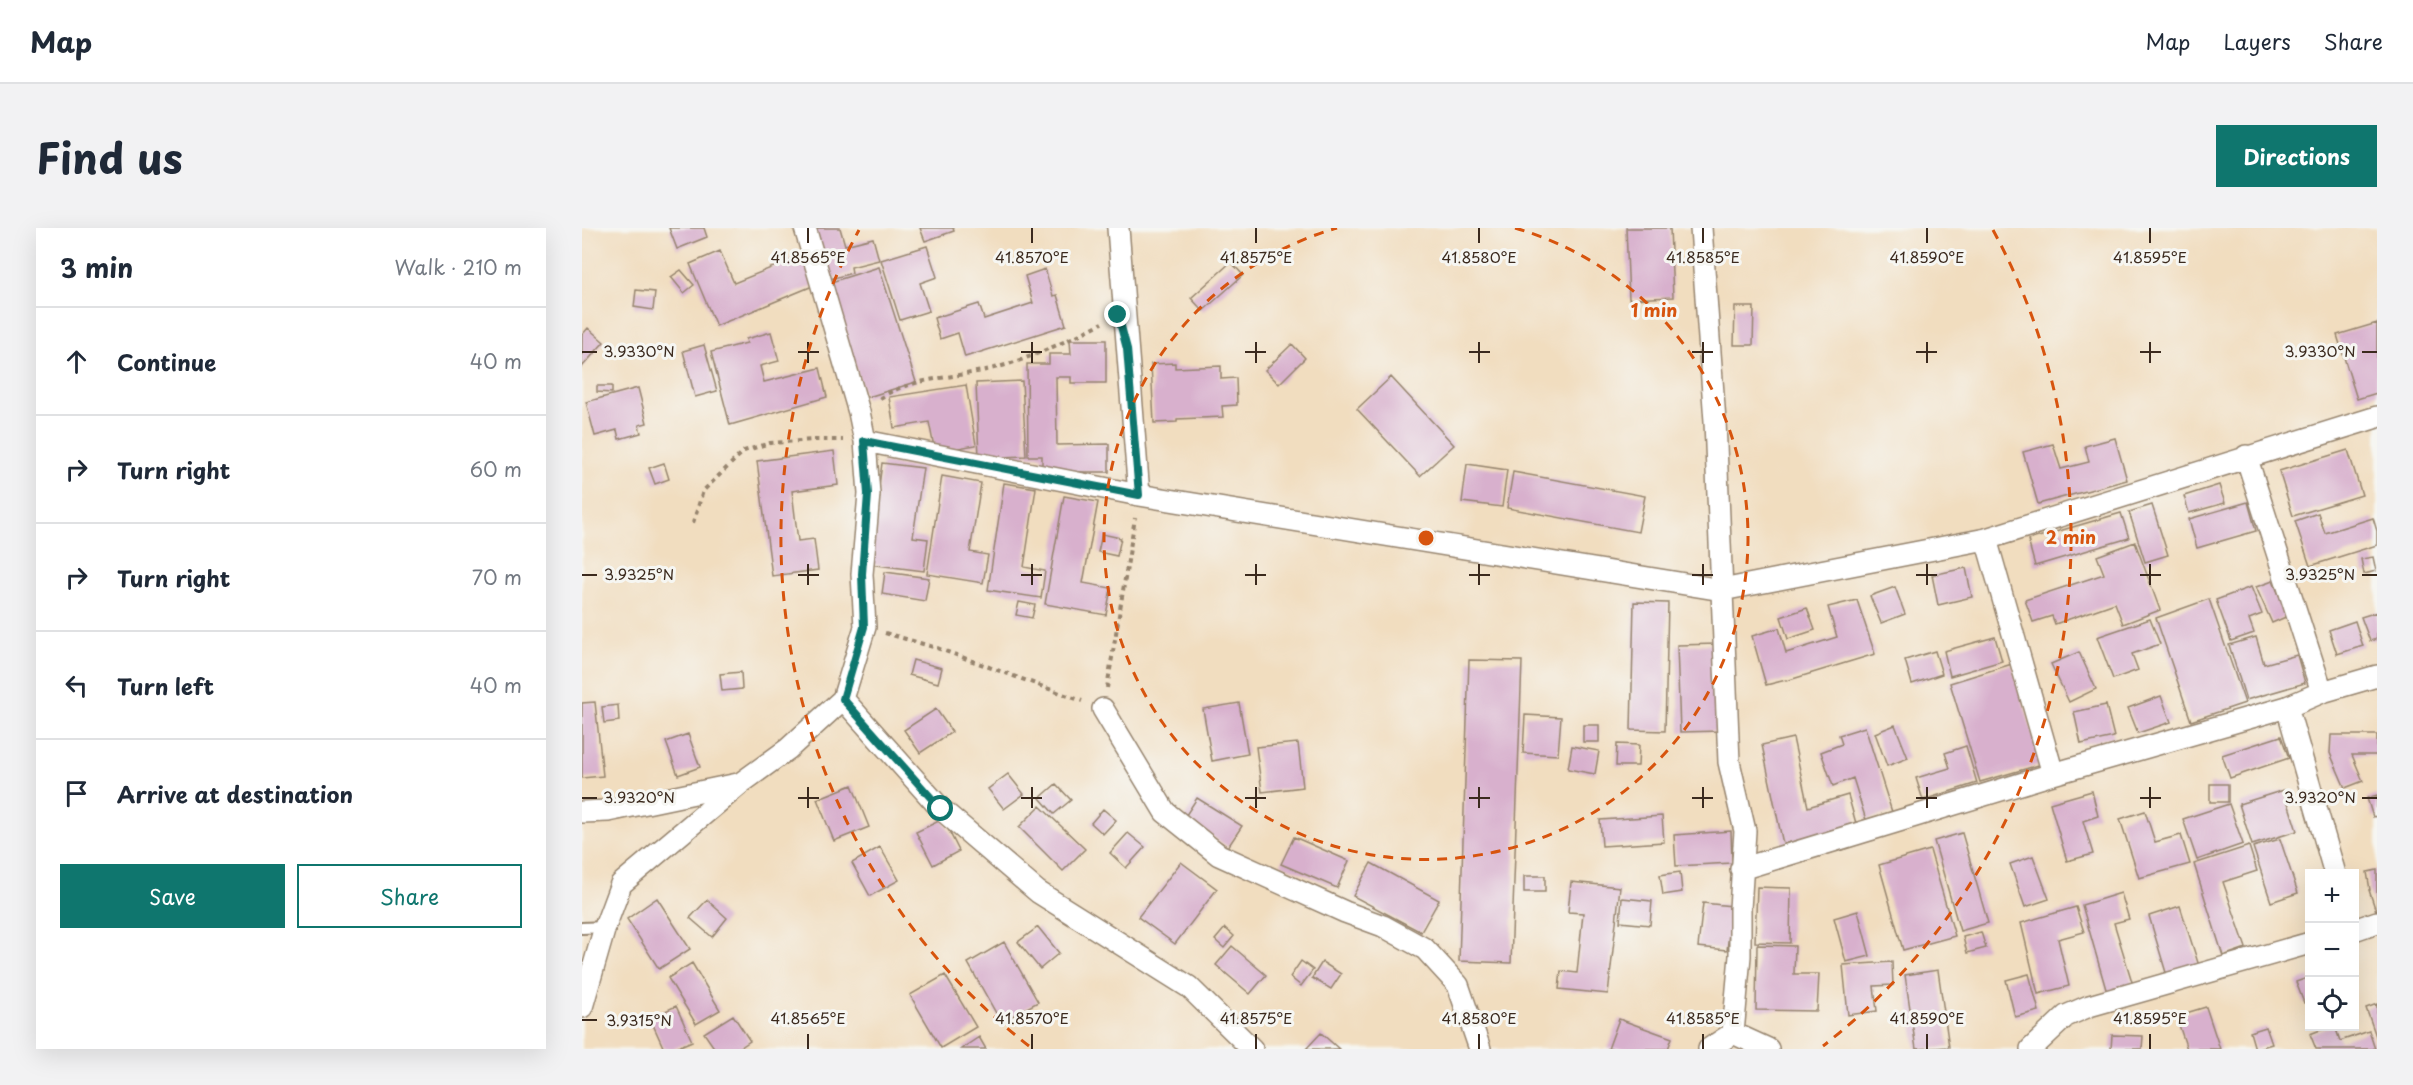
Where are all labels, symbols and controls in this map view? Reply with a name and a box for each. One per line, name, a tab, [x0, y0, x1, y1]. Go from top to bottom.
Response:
text: Map	[30, 20, 92, 63]
text: Map	[2146, 25, 2190, 57]
text: Layers	[2223, 25, 2291, 57]
text: Share	[2324, 25, 2383, 57]
text: Find us	[36, 125, 183, 188]
button: Directions	[2216, 125, 2377, 187]
text: 41.8565°E	[770, 245, 846, 268]
text: 41.8570°E	[995, 245, 1069, 268]
text: 41.8575°E	[1220, 245, 1292, 268]
text: 41.8580°E	[1441, 245, 1517, 268]
text: 41.8585°E	[1666, 245, 1740, 268]
text: 41.8590°E	[1890, 245, 1965, 268]
text: 41.8595°E	[2113, 245, 2187, 268]
text: 3 min	[60, 248, 133, 287]
text: Walk · 210 m	[395, 252, 522, 282]
text: 1 min	[1631, 296, 1677, 323]
route end	[1104, 301, 1130, 327]
text: 3.9330°N	[603, 339, 675, 362]
text: 3.9330°N	[2284, 339, 2356, 362]
icon: ahead	[60, 345, 93, 378]
text: Continue	[117, 345, 216, 378]
text: 40 m	[470, 346, 522, 376]
icon: right	[60, 453, 93, 486]
text: Turn right	[117, 453, 230, 486]
text: 60 m	[470, 454, 522, 484]
text: 2 min	[2046, 523, 2096, 550]
centre of rings	[1416, 528, 1436, 548]
icon: right	[60, 561, 93, 594]
text: Turn right	[117, 561, 230, 594]
text: 70 m	[472, 562, 522, 592]
text: 3.9325°N	[604, 562, 674, 585]
text: 3.9325°N	[2285, 562, 2355, 585]
icon: left	[60, 669, 93, 702]
text: Turn left	[117, 669, 214, 702]
text: 40 m	[470, 670, 522, 700]
icon: arrive	[60, 777, 93, 810]
text: Arrive at destination	[117, 777, 353, 810]
text: 3.9320°N	[603, 785, 675, 808]
text: 3.9320°N	[2284, 785, 2356, 808]
route start	[927, 795, 953, 821]
button: Save	[60, 864, 285, 928]
button: Share	[297, 864, 522, 928]
map controls	[2305, 869, 2359, 1031]
button: +	[2305, 869, 2359, 923]
button: −	[2305, 923, 2359, 977]
button: locate	[2305, 977, 2359, 1031]
text: 41.8565°E	[770, 1006, 846, 1029]
text: 41.8570°E	[995, 1006, 1069, 1029]
text: 41.8575°E	[1220, 1006, 1292, 1029]
text: 41.8580°E	[1441, 1006, 1517, 1029]
text: 41.8585°E	[1666, 1006, 1740, 1029]
text: 41.8590°E	[1890, 1006, 1965, 1029]
text: 41.8595°E	[2113, 1006, 2187, 1029]
text: 3.9315°N	[606, 1008, 672, 1031]

